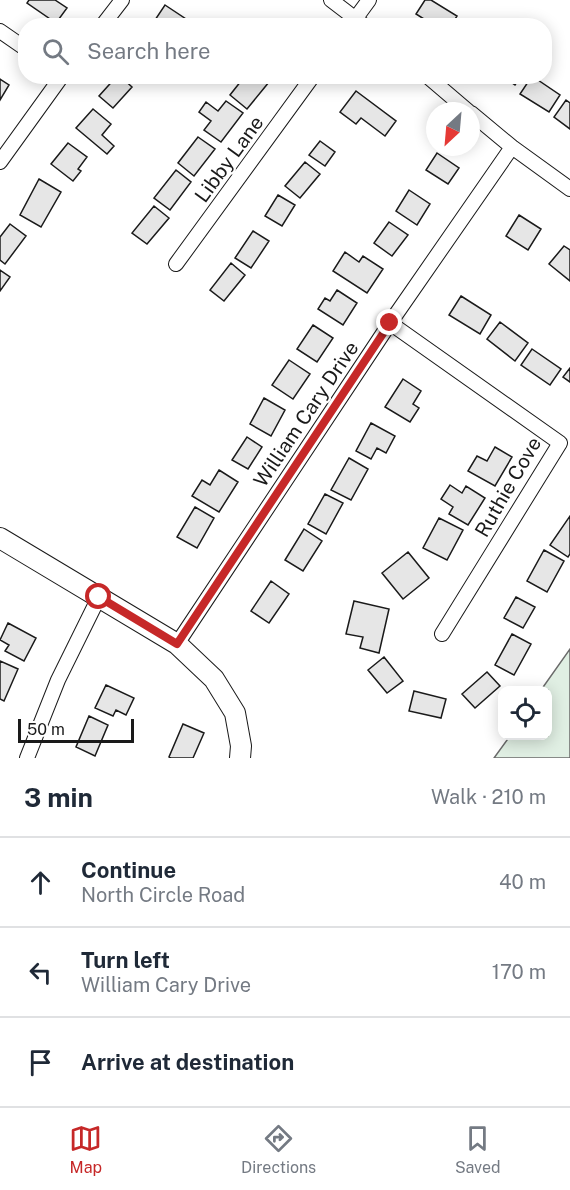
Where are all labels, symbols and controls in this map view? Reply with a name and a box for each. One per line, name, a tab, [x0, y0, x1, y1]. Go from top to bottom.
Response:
search box	[18, 18, 552, 84]
icon: search	[39, 35, 72, 68]
text: Search here	[87, 38, 211, 64]
north arrow	[426, 102, 480, 156]
street label: Libby Lane	[190, 111, 268, 207]
route end	[376, 309, 402, 335]
street label: William Cary Drive	[248, 337, 364, 491]
street label: Ruthie Cove	[470, 433, 546, 541]
route start	[85, 583, 111, 609]
map controls	[498, 686, 552, 740]
button: locate	[498, 686, 552, 740]
scale bar	[18, 716, 134, 744]
text: 50 m	[27, 720, 65, 739]
text: 3 min	[24, 782, 93, 813]
text: Walk · 210 m	[431, 785, 546, 809]
text: Continue	[81, 857, 176, 883]
icon: ahead	[24, 866, 57, 899]
text: 40 m	[499, 870, 546, 894]
text: North Circle Road	[81, 883, 245, 907]
text: Turn left	[81, 947, 170, 973]
icon: left	[24, 956, 57, 989]
text: 170 m	[492, 960, 546, 984]
text: William Cary Drive	[81, 973, 251, 997]
icon: arrive	[24, 1046, 57, 1079]
text: Arrive at destination	[81, 1049, 294, 1075]
tab: Map	[69, 1122, 102, 1177]
tab: Directions	[241, 1122, 316, 1177]
tab: Saved	[455, 1122, 501, 1177]

